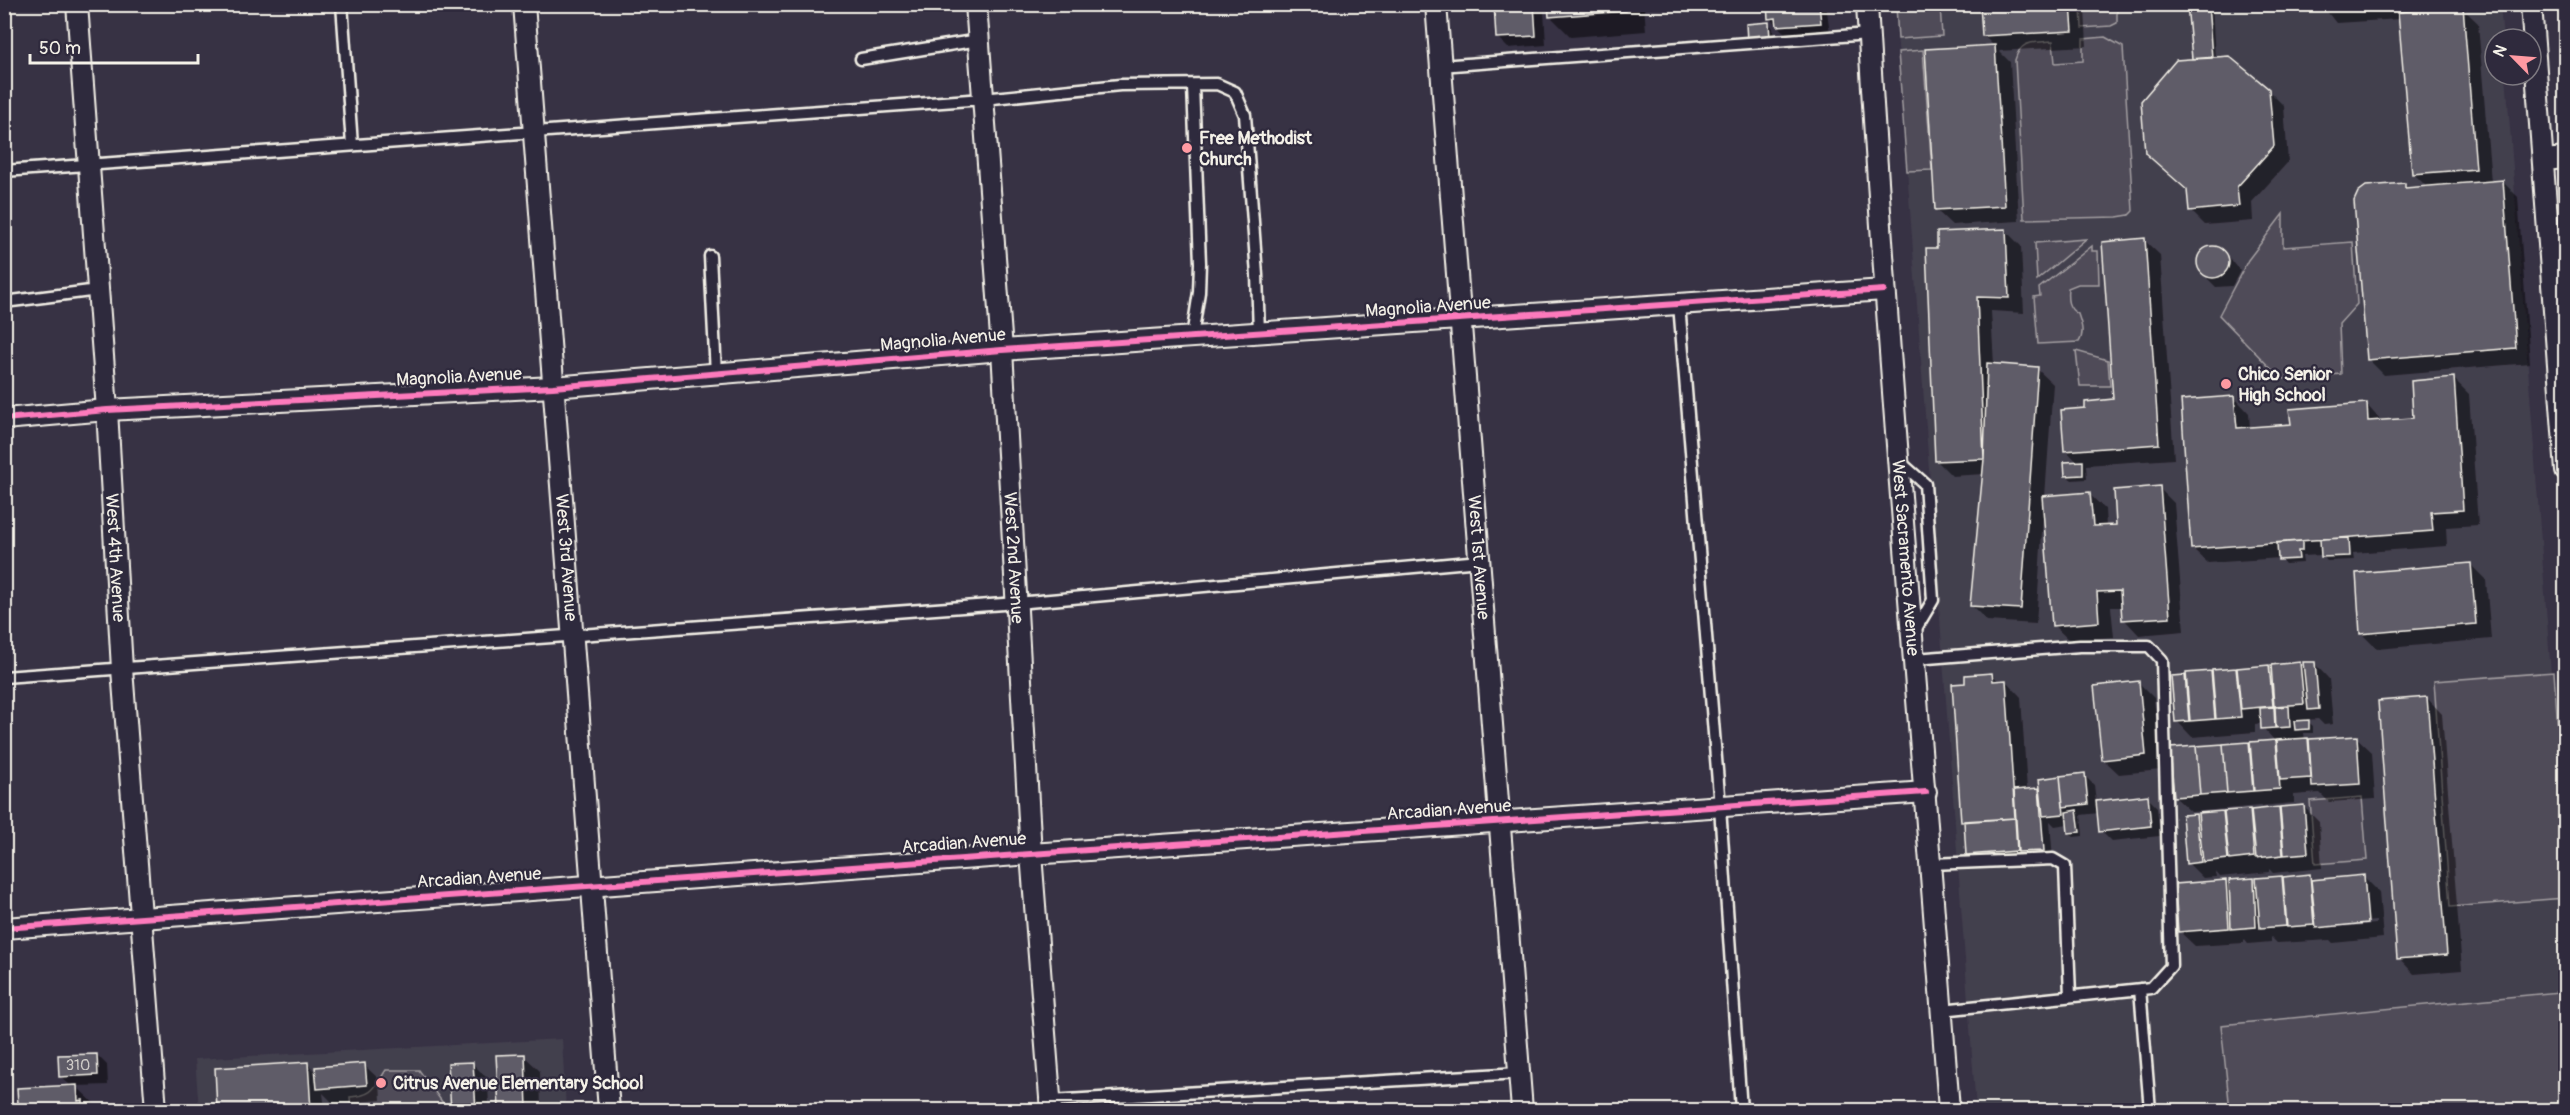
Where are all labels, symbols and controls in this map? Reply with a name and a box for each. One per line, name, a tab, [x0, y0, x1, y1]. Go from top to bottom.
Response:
scale bar	[30, 27, 198, 65]
north arrow	[2483, 27, 2543, 87]
text: 50 m	[39, 37, 81, 60]
text: N	[2489, 42, 2512, 60]
place label: Free Methodist Church	[1199, 127, 1313, 171]
marker: Free Methodist Church	[1180, 141, 1194, 155]
street label: Magnolia Avenue	[1364, 291, 1492, 323]
street label: Magnolia Avenue	[879, 323, 1007, 357]
street label: Magnolia Avenue	[396, 362, 522, 392]
place label: Chico Senior High School	[2238, 363, 2333, 407]
marker: Chico Senior High School	[2219, 377, 2233, 391]
street label: West Sacramento Avenue	[1887, 459, 1925, 657]
street label: West 2nd Avenue	[999, 491, 1029, 624]
street label: West 4th Avenue	[100, 493, 131, 623]
street label: West 3rd Avenue	[550, 493, 583, 622]
street label: West 1st Avenue	[1463, 494, 1495, 621]
street label: Arcadian Avenue	[1386, 794, 1512, 826]
street label: Arcadian Avenue	[901, 827, 1027, 859]
street label: Arcadian Avenue	[416, 862, 542, 894]
house number: 310	[66, 1056, 90, 1075]
place label: Citrus Avenue Elementary School	[393, 1072, 643, 1095]
marker: Citrus Avenue Elementary School	[374, 1076, 388, 1090]

